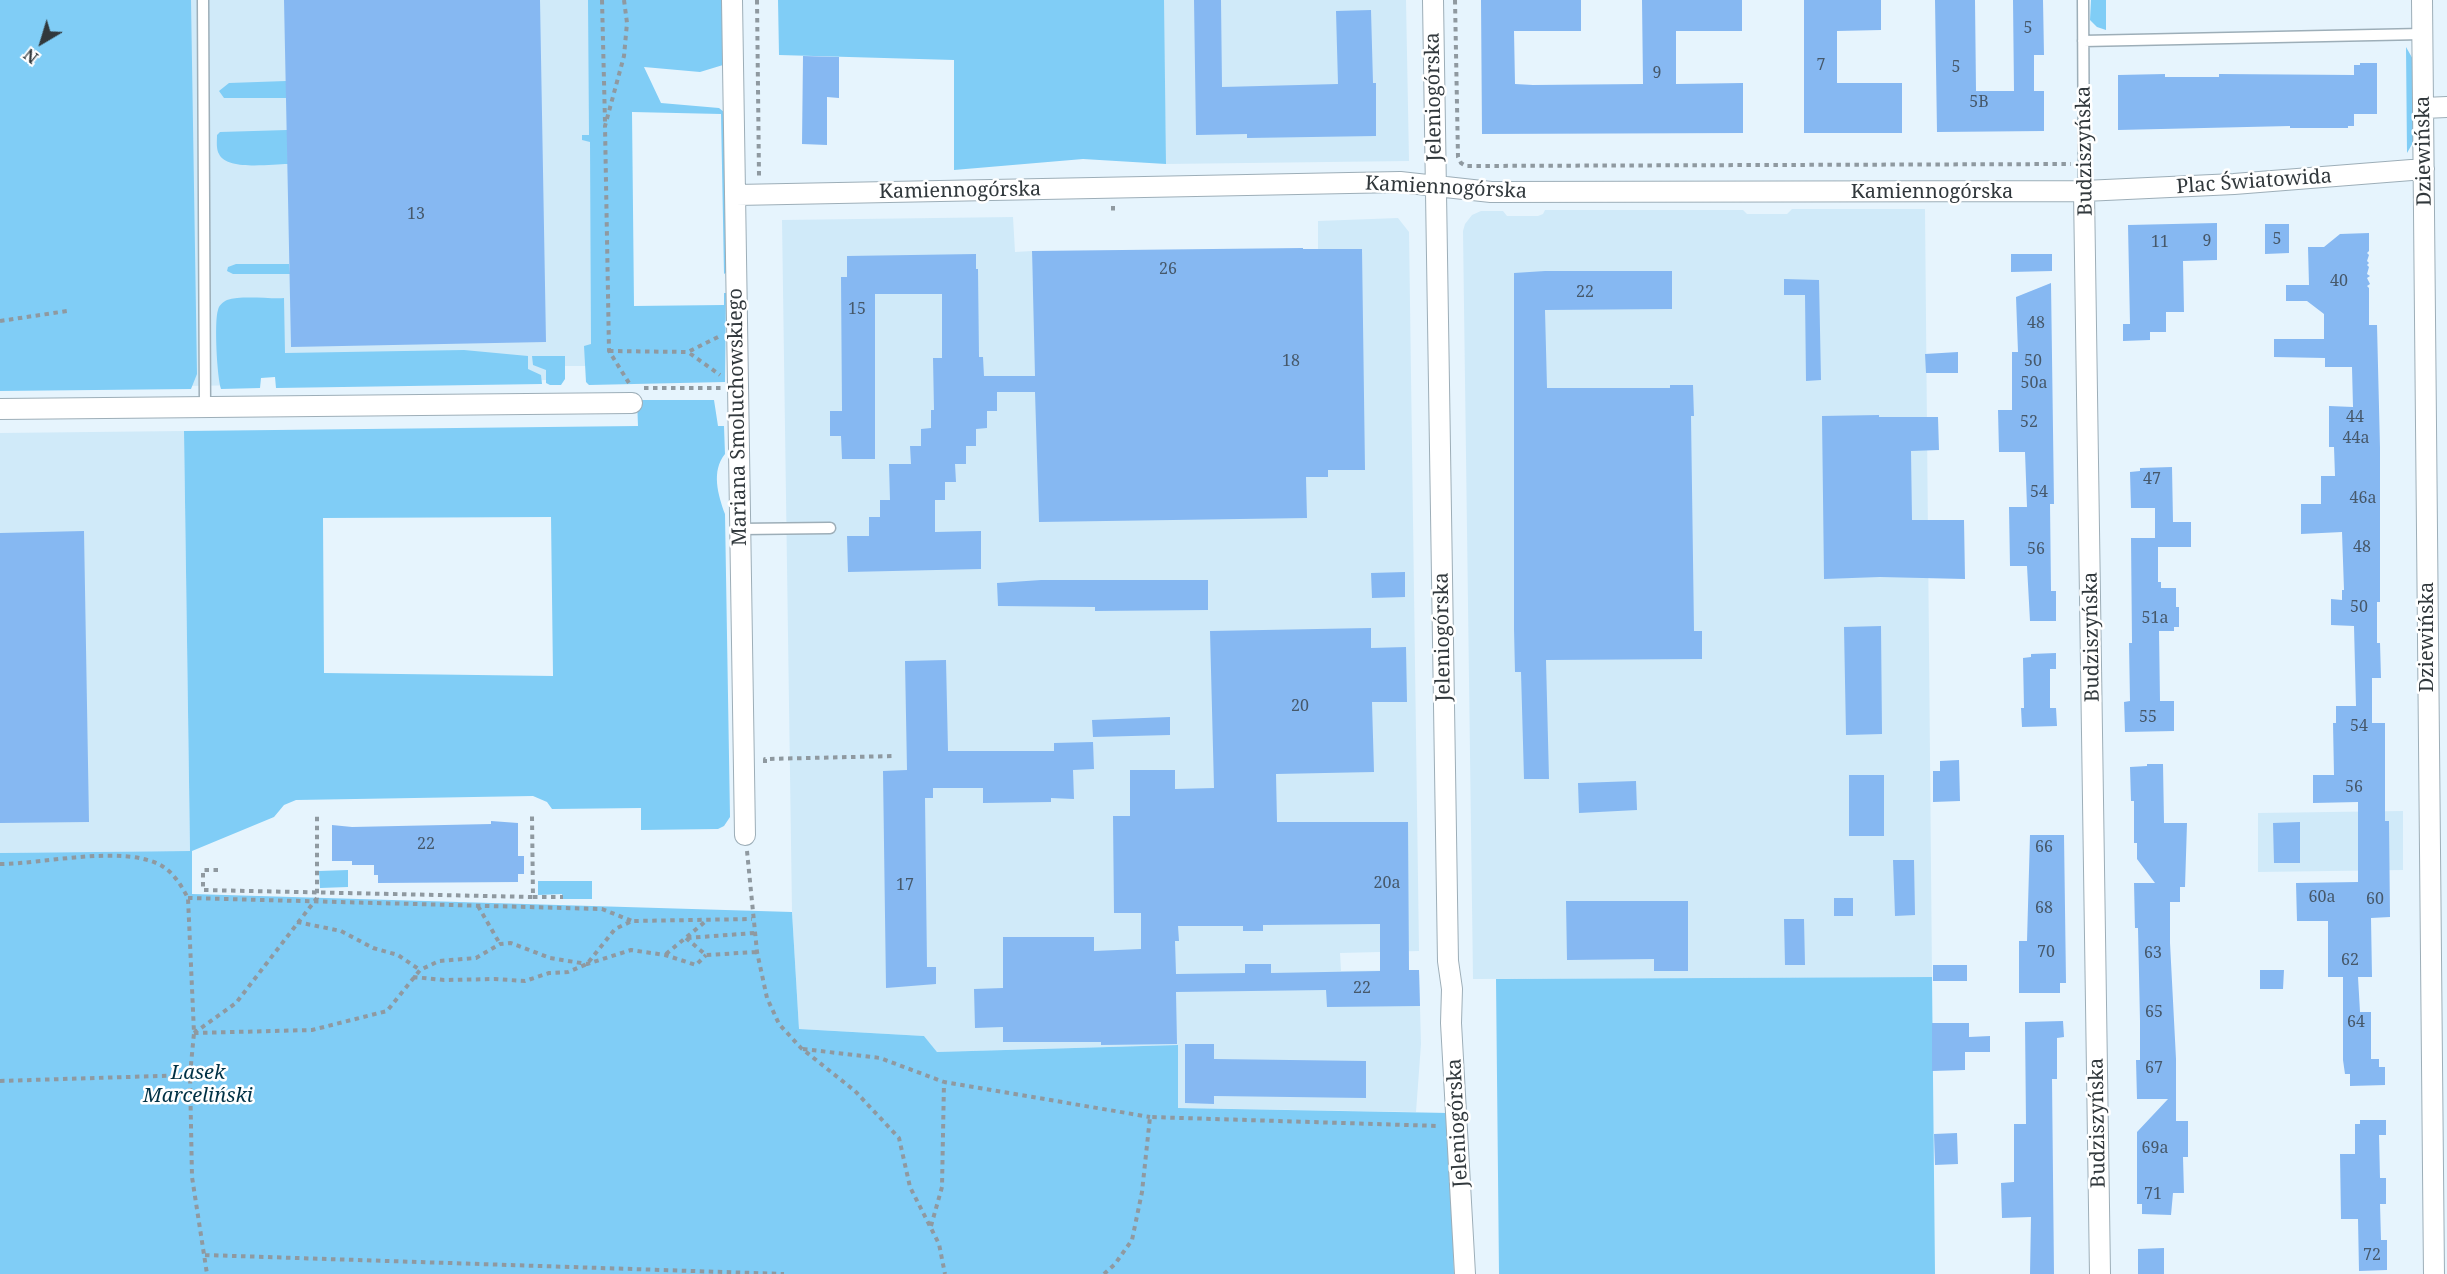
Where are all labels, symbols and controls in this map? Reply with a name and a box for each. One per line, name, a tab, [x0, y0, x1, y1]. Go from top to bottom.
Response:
north arrow	[12, 12, 72, 72]
house number: 5	[2024, 18, 2032, 38]
street label: Jeleniogórska	[1421, 32, 1447, 162]
text: N	[19, 44, 43, 69]
house number: 7	[1817, 55, 1825, 75]
house number: 5	[1952, 57, 1960, 77]
house number: 9	[1653, 63, 1661, 83]
street label: Budziszyńska	[2072, 86, 2098, 216]
house number: 5B	[1969, 92, 1989, 112]
street label: Dziewińska	[2411, 96, 2437, 206]
street label: Plac Światowida	[2175, 165, 2333, 199]
street label: Kamiennogórska	[1364, 172, 1528, 204]
street label: Kamiennogórska	[879, 178, 1041, 204]
street label: Kamiennogórska	[1851, 180, 2013, 204]
house number: 13	[407, 204, 425, 224]
house number: 5	[2273, 229, 2281, 249]
house number: 9	[2203, 231, 2211, 251]
house number: 11	[2151, 232, 2169, 252]
house number: 26	[1159, 259, 1177, 279]
house number: 40	[2330, 271, 2348, 291]
house number: 22	[1576, 282, 1594, 302]
street label: Mariana Smoluchowskiego	[724, 288, 752, 546]
house number: 15	[848, 299, 866, 319]
house number: 48	[2027, 313, 2045, 333]
house number: 18	[1282, 351, 1300, 371]
house number: 50	[2024, 351, 2042, 371]
house number: 50a	[2021, 373, 2047, 393]
house number: 44	[2346, 407, 2364, 427]
house number: 52	[2020, 412, 2038, 432]
house number: 44a	[2343, 428, 2369, 448]
house number: 47	[2143, 469, 2161, 489]
house number: 54	[2030, 482, 2048, 502]
house number: 46a	[2350, 488, 2376, 508]
house number: 48	[2353, 537, 2371, 557]
house number: 56	[2027, 539, 2045, 559]
street label: Jeleniogórska	[1430, 572, 1456, 702]
street label: Budziszyńska	[2079, 572, 2105, 702]
street label: Dziewińska	[2415, 582, 2439, 692]
house number: 50	[2350, 597, 2368, 617]
house number: 51a	[2142, 608, 2168, 628]
house number: 20	[1291, 696, 1309, 716]
house number: 55	[2139, 707, 2157, 727]
house number: 54	[2350, 716, 2368, 736]
house number: 56	[2345, 777, 2363, 797]
house number: 22	[417, 834, 435, 854]
house number: 66	[2035, 837, 2053, 857]
house number: 20a	[1374, 873, 1400, 893]
house number: 17	[896, 875, 914, 895]
house number: 60a	[2309, 887, 2335, 907]
house number: 60	[2366, 889, 2384, 909]
house number: 68	[2035, 898, 2053, 918]
house number: 70	[2037, 942, 2055, 962]
house number: 63	[2144, 943, 2162, 963]
house number: 62	[2341, 950, 2359, 970]
house number: 22	[1353, 978, 1371, 998]
house number: 65	[2145, 1002, 2163, 1022]
house number: 64	[2347, 1012, 2365, 1032]
street label: Jeleniogórska	[1443, 1058, 1473, 1188]
street label: Budziszyńska	[2085, 1058, 2111, 1188]
house number: 67	[2145, 1058, 2163, 1078]
park label: Lasek Marceliński	[143, 1061, 253, 1108]
house number: 69a	[2142, 1138, 2168, 1158]
house number: 71	[2144, 1184, 2162, 1204]
house number: 72	[2363, 1245, 2381, 1265]

